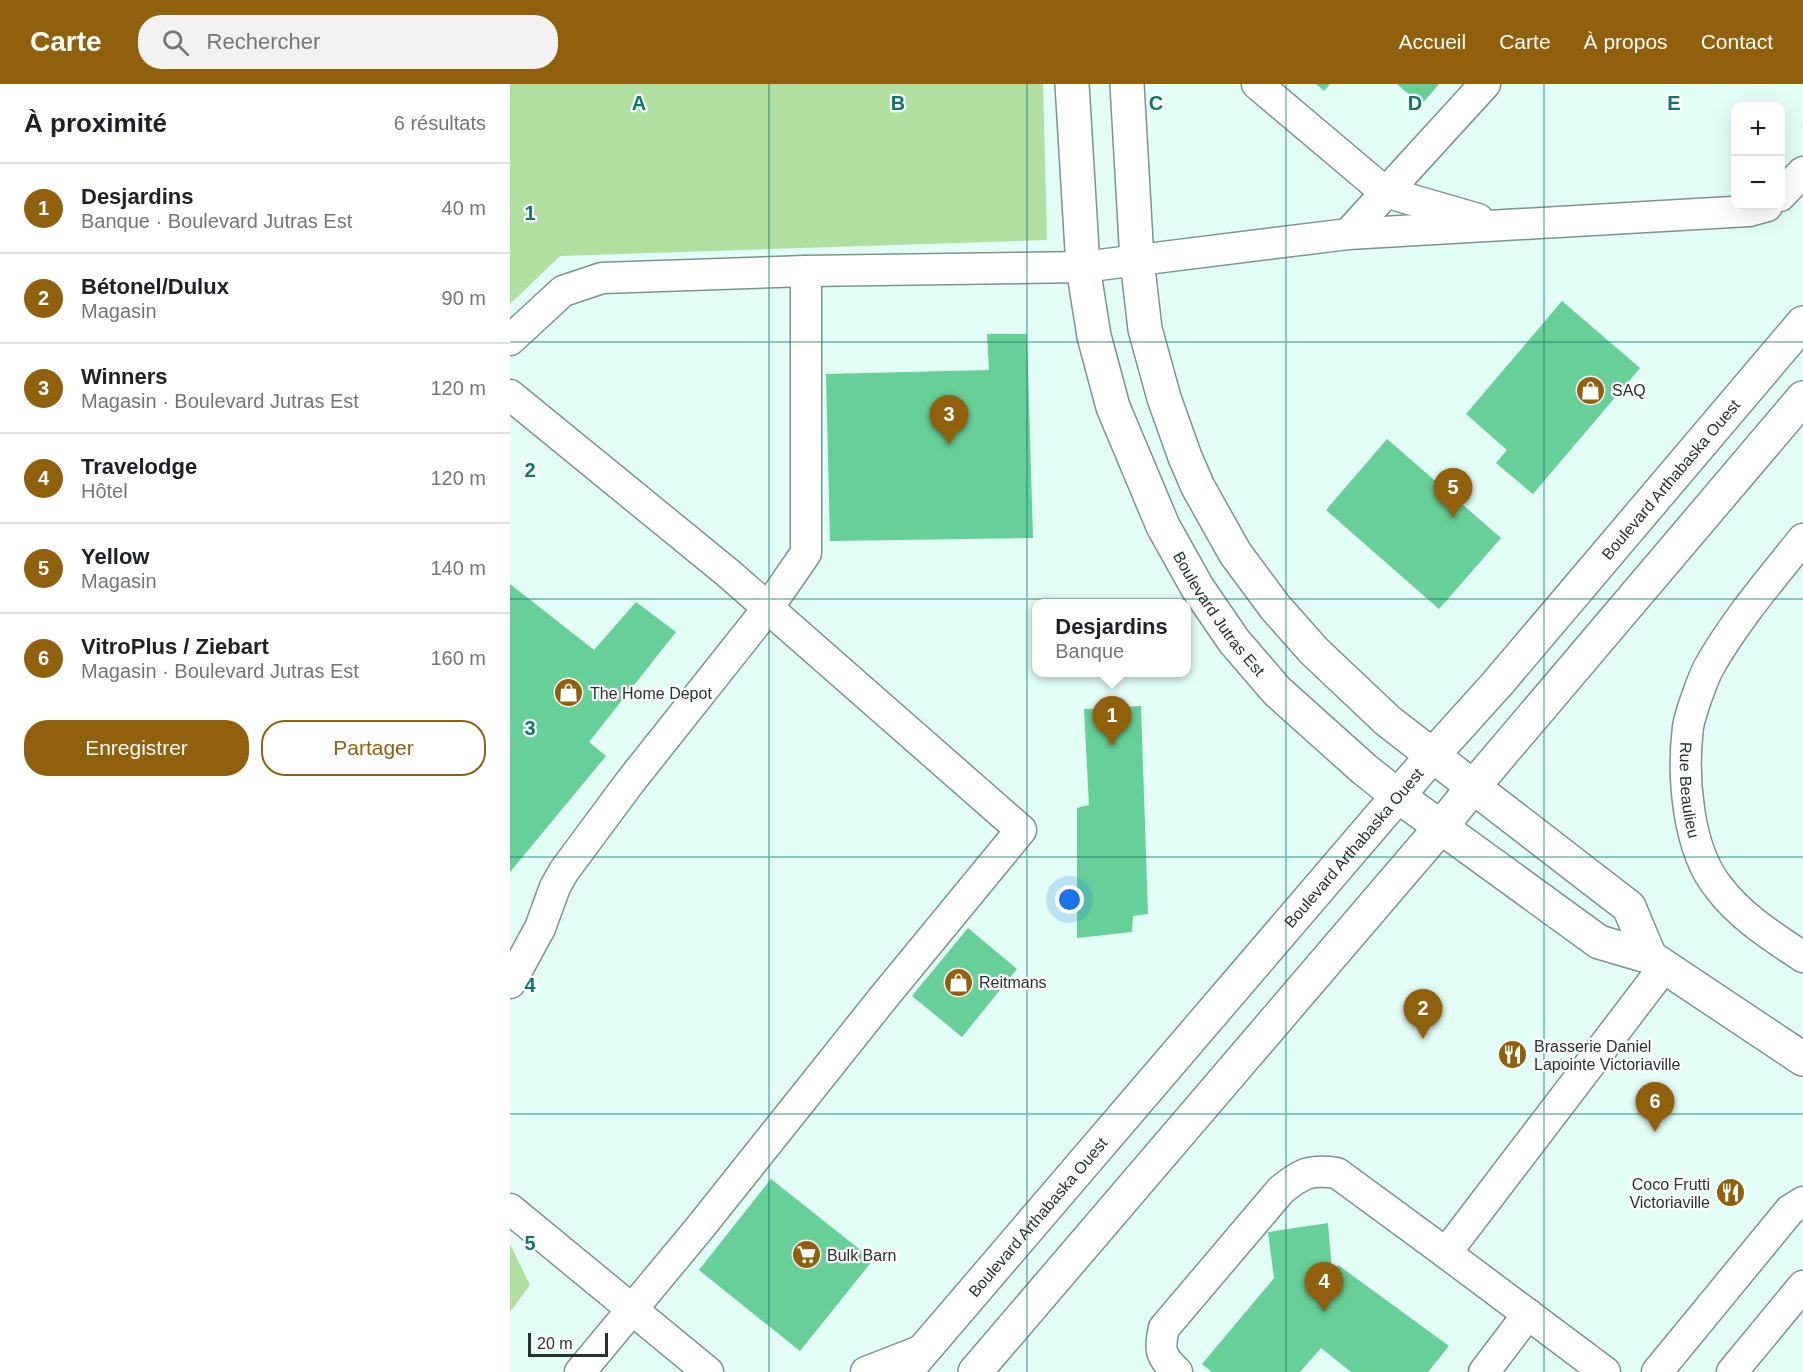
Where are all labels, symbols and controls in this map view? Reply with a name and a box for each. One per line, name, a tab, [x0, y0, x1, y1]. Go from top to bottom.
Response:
search box	[138, 15, 558, 69]
text: Carte	[30, 26, 102, 57]
icon: search	[159, 26, 192, 59]
text: Rechercher	[207, 29, 320, 54]
text: Accueil	[1399, 30, 1466, 53]
text: Carte	[1499, 30, 1551, 53]
text: À propos	[1584, 30, 1668, 53]
text: Contact	[1701, 30, 1773, 53]
text: A	[632, 92, 646, 114]
text: B	[891, 92, 905, 114]
text: C	[1149, 92, 1163, 114]
text: D	[1408, 92, 1422, 114]
text: E	[1667, 92, 1681, 114]
map controls	[1731, 102, 1785, 210]
button: +	[1731, 102, 1785, 156]
text: À proximité	[24, 108, 167, 138]
text: 6 résultats	[394, 112, 486, 134]
button: −	[1731, 156, 1785, 210]
text: Desjardins	[81, 184, 194, 209]
text: 1	[38, 197, 49, 219]
text: 40 m	[442, 197, 486, 219]
text: 1	[524, 202, 536, 224]
text: Banque · Boulevard Jutras Est	[81, 210, 352, 232]
text: Bétonel/Dulux	[81, 274, 229, 299]
text: 2	[38, 287, 49, 309]
text: 90 m	[442, 287, 486, 309]
text: Magasin	[81, 300, 157, 322]
text: Winners	[81, 364, 168, 389]
shop icon: SAQ	[1575, 374, 1607, 406]
text: 3	[38, 377, 49, 399]
text: 120 m	[430, 377, 486, 399]
place label: SAQ	[1612, 382, 1646, 399]
text: Magasin · Boulevard Jutras Est	[81, 390, 359, 412]
pin: 3	[930, 396, 968, 445]
street label: Boulevard Arthabaska Ouest	[1599, 396, 1744, 563]
text: Travelodge	[81, 454, 197, 479]
text: 2	[524, 459, 536, 481]
text: 4	[38, 467, 49, 489]
text: 120 m	[430, 467, 486, 489]
pin: 5	[1434, 468, 1472, 518]
text: Hôtel	[81, 480, 128, 502]
text: Yellow	[81, 544, 149, 569]
street label: Boulevard Jutras Est	[1170, 549, 1268, 680]
text: 5	[38, 557, 49, 579]
text: 140 m	[430, 557, 486, 579]
text: Magasin	[81, 570, 157, 592]
popup	[1032, 599, 1191, 677]
text: Desjardins	[1055, 614, 1168, 639]
text: VitroPlus / Ziebart	[81, 634, 269, 659]
text: Banque	[1055, 640, 1124, 662]
text: 6	[38, 647, 49, 669]
text: 160 m	[430, 647, 486, 669]
text: Magasin · Boulevard Jutras Est	[81, 660, 359, 682]
shop icon: The Home Depot	[553, 677, 585, 709]
place label: The Home Depot	[590, 685, 712, 702]
pin: 1	[1092, 696, 1132, 746]
text: 3	[524, 717, 536, 739]
button: Enregistrer	[24, 720, 249, 776]
button: Partager	[261, 720, 486, 776]
street label: Rue Beaulieu	[1677, 742, 1703, 840]
street label: Boulevard Arthabaska Ouest	[1281, 765, 1427, 931]
your location	[1055, 885, 1084, 914]
shop icon: Reitmans	[942, 966, 974, 998]
text: 4	[524, 974, 536, 996]
place label: Reitmans	[979, 974, 1047, 991]
pin: 2	[1404, 990, 1442, 1039]
place label: Brasserie Daniel Lapointe Victoriaville	[1534, 1038, 1681, 1073]
restaurant icon: Brasserie Daniel Lapointe Victoriaville	[1497, 1039, 1529, 1071]
pin: 6	[1636, 1082, 1674, 1132]
street label: Boulevard Arthabaska Ouest	[965, 1134, 1111, 1300]
place label: Coco Frutti Victoriaville	[1629, 1176, 1710, 1211]
restaurant icon: Coco Frutti Victoriaville	[1715, 1177, 1747, 1209]
text: 5	[524, 1232, 536, 1254]
supermarket icon: Bulk Barn	[790, 1239, 822, 1271]
place label: Bulk Barn	[827, 1247, 896, 1264]
pin: 4	[1304, 1262, 1344, 1312]
scale bar	[528, 1330, 608, 1358]
text: 20 m	[537, 1335, 573, 1352]

